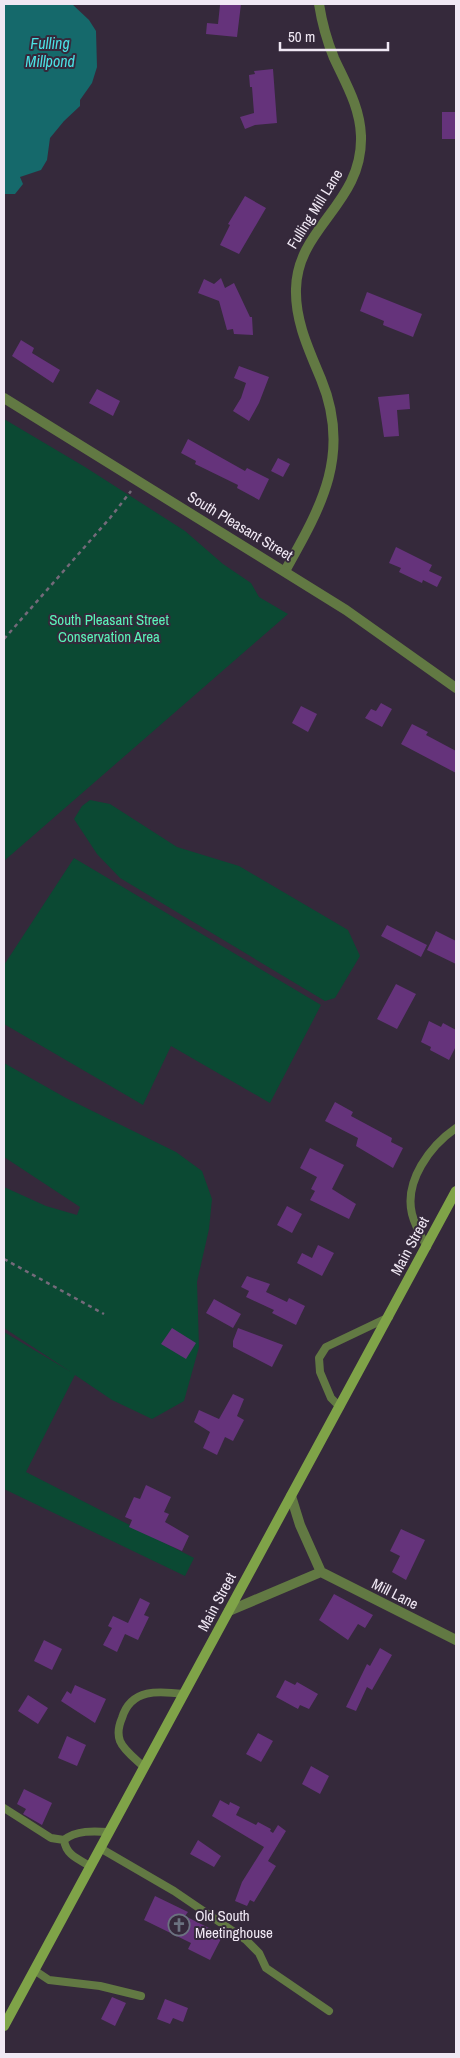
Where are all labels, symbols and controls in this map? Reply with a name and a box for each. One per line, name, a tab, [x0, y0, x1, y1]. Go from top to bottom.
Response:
scale bar	[280, 20, 388, 52]
text: 50 m	[288, 26, 315, 47]
water label: Fulling Millpond	[25, 32, 75, 72]
street label: Fulling Mill Lane	[282, 165, 347, 253]
street label: South Pleasant Street	[184, 486, 297, 566]
park label: South Pleasant Street Conservation Area	[49, 609, 169, 647]
street label: Main Street	[385, 1212, 434, 1279]
street label: Main Street	[192, 1568, 241, 1635]
street label: Mill Lane	[368, 1573, 422, 1614]
place label: Old South Meetinghouse	[195, 1905, 273, 1943]
church icon: Old South Meetinghouse	[167, 1913, 191, 1937]

